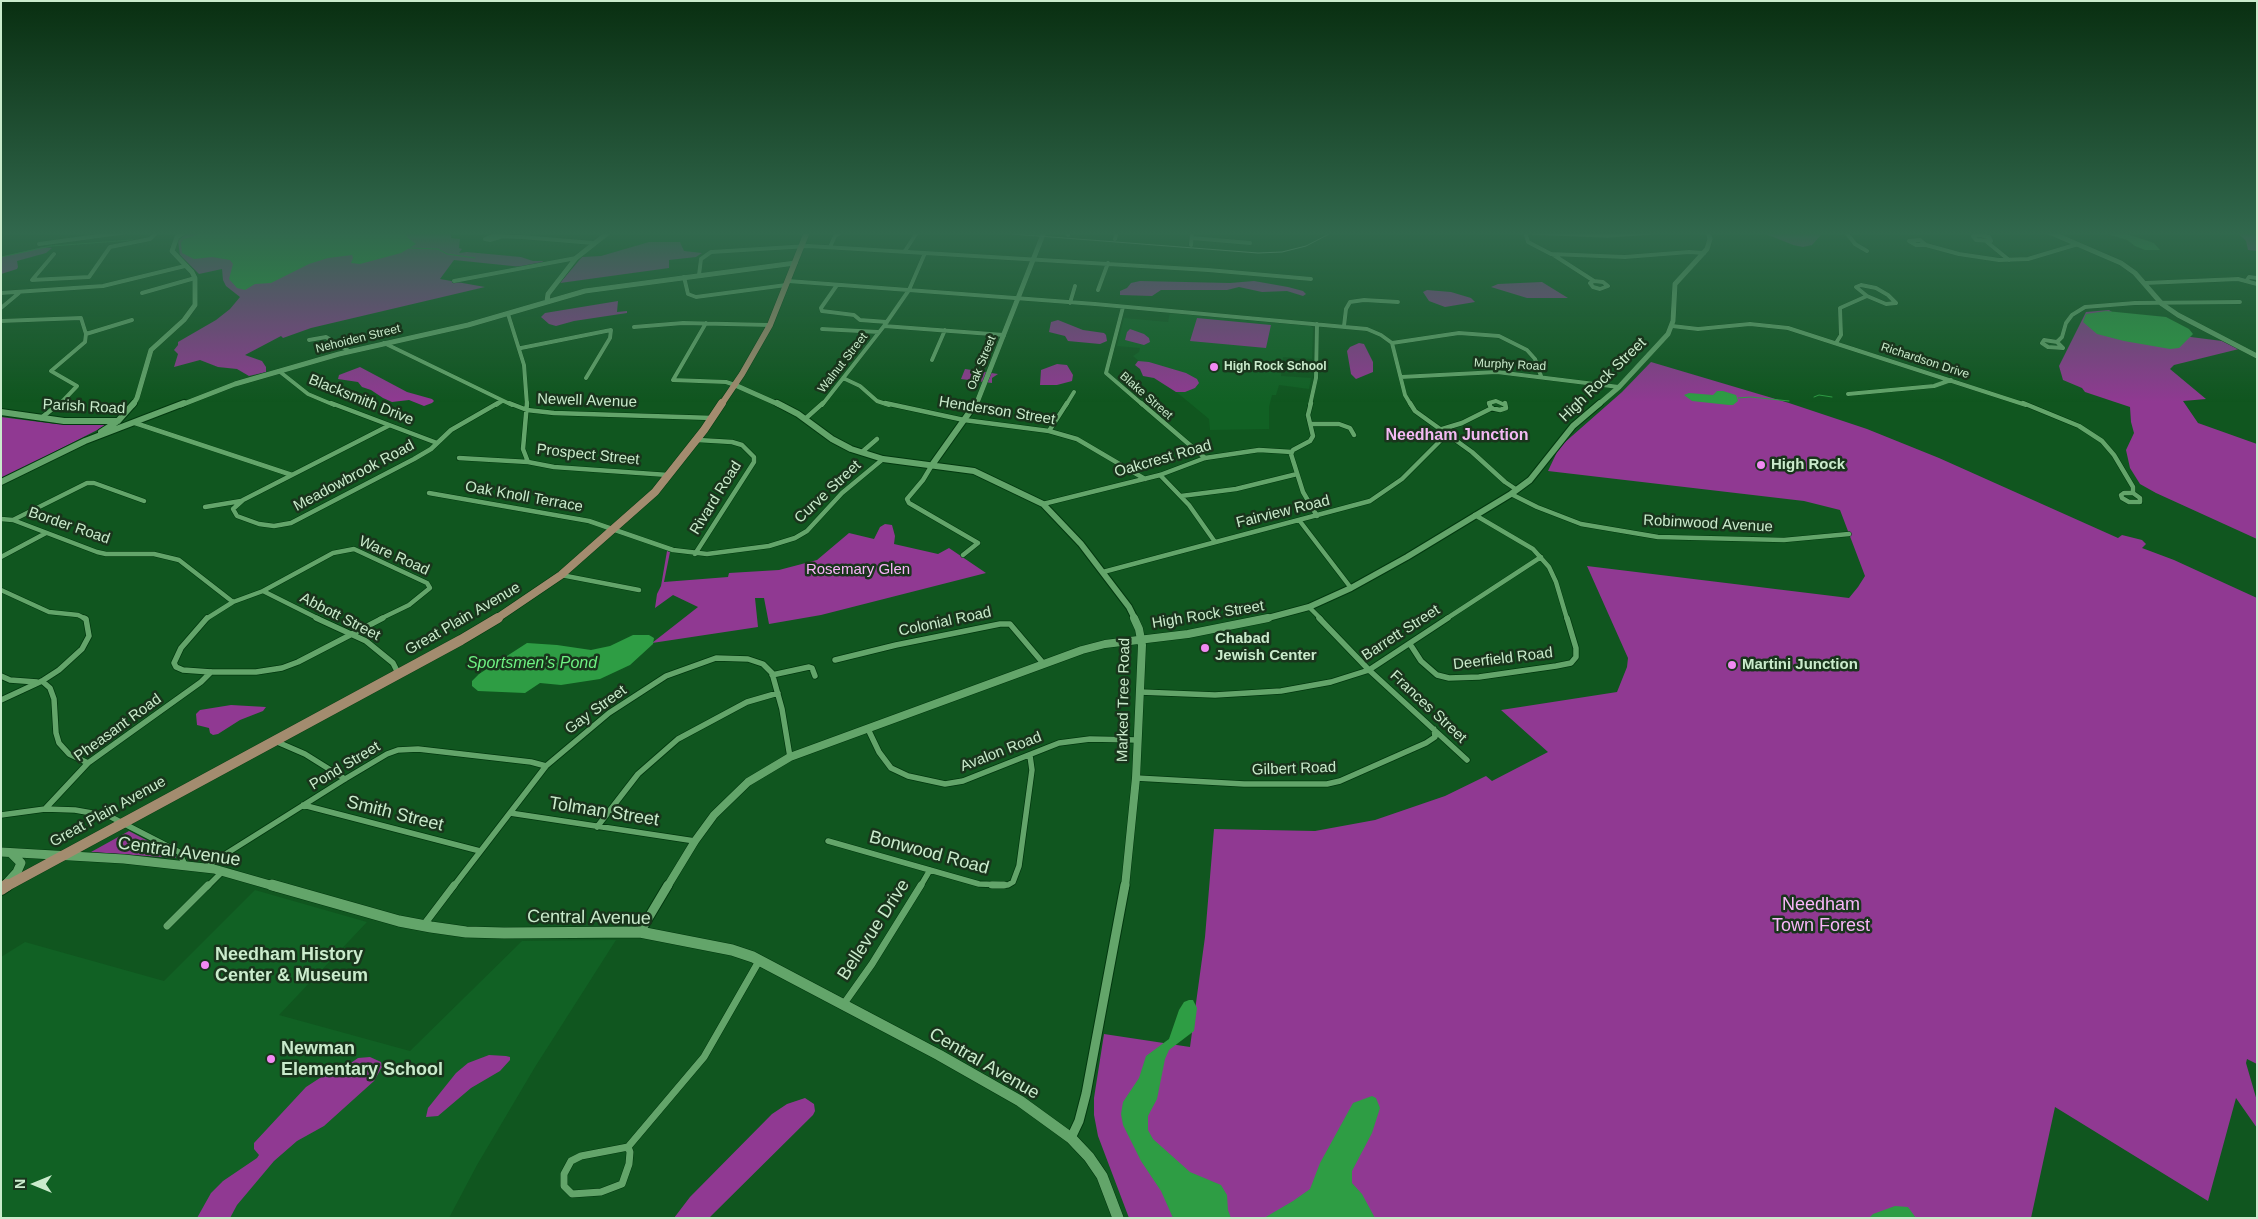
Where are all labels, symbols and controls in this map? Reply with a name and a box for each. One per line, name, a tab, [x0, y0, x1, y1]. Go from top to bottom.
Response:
street label: Nehoiden Street	[314, 322, 402, 356]
street label: Walnut Street	[815, 330, 871, 396]
street label: Oak Street	[965, 334, 999, 392]
street label: High Rock Street	[1556, 334, 1650, 426]
street label: Richardson Drive	[1879, 340, 1971, 382]
street label: Murphy Road	[1474, 356, 1546, 374]
place label: High Rock School	[1224, 360, 1327, 374]
marker: High Rock School	[1208, 361, 1220, 373]
street label: Blake Street	[1117, 369, 1175, 423]
street label: Blacksmith Drive	[306, 371, 416, 429]
street label: Newell Avenue	[537, 390, 637, 412]
street label: Henderson Street	[938, 393, 1056, 429]
street label: Parish Road	[42, 396, 126, 418]
district label: Needham Junction	[1385, 426, 1529, 446]
street label: Meadowbrook Road	[291, 437, 417, 515]
street label: Oakcrest Road	[1112, 437, 1214, 481]
street label: Prospect Street	[536, 441, 640, 469]
place label: High Rock	[1771, 456, 1845, 474]
street label: Curve Street	[791, 457, 865, 527]
street label: Rivard Road	[686, 458, 746, 538]
marker: High Rock	[1755, 459, 1767, 471]
street label: Oak Knoll Terrace	[464, 478, 584, 516]
street label: Fairview Road	[1234, 492, 1332, 532]
street label: Border Road	[26, 504, 112, 548]
street label: Robinwood Avenue	[1643, 512, 1773, 536]
street label: Ware Road	[356, 532, 432, 580]
park label: Rosemary Glen	[806, 561, 910, 579]
street label: Great Plain Avenue	[402, 579, 524, 659]
street label: Abbott Street	[297, 589, 383, 645]
street label: High Rock Street	[1151, 597, 1265, 633]
street label: Barrett Street	[1359, 601, 1443, 665]
street label: Colonial Road	[897, 603, 993, 641]
place label: Chabad Jewish Center	[1215, 630, 1317, 665]
street label: Marked Tree Road	[1114, 638, 1134, 762]
marker: Chabad Jewish Center	[1199, 642, 1211, 654]
street label: Deerfield Road	[1452, 644, 1554, 674]
water label: Sportsmen's Pond	[467, 654, 597, 674]
place label: Martini Junction	[1742, 656, 1858, 674]
marker: Martini Junction	[1726, 659, 1738, 671]
street label: Frances Street	[1386, 667, 1470, 747]
street label: Gay Street	[562, 682, 630, 738]
street label: Pheasant Road	[71, 690, 165, 766]
street label: Avalon Road	[958, 728, 1044, 776]
street label: Pond Street	[306, 738, 384, 794]
street label: Gilbert Road	[1252, 759, 1336, 779]
street label: Great Plain Avenue	[47, 773, 169, 851]
street label: Smith Street	[344, 792, 446, 836]
street label: Tolman Street	[547, 793, 661, 831]
street label: Bonwood Road	[867, 827, 991, 879]
street label: Central Avenue	[116, 833, 242, 871]
street label: Bellevue Drive	[833, 875, 915, 985]
park label: Needham Town Forest	[1772, 894, 1870, 936]
street label: Central Avenue	[527, 906, 651, 930]
place label: Needham History Center & Museum	[215, 944, 368, 986]
marker: Needham History Center & Museum	[199, 959, 211, 971]
street label: Central Avenue	[925, 1024, 1043, 1104]
place label: Newman Elementary School	[281, 1038, 443, 1080]
marker: Newman Elementary School	[265, 1053, 277, 1065]
north arrow	[10, 1159, 60, 1209]
text: N	[12, 1179, 28, 1189]

